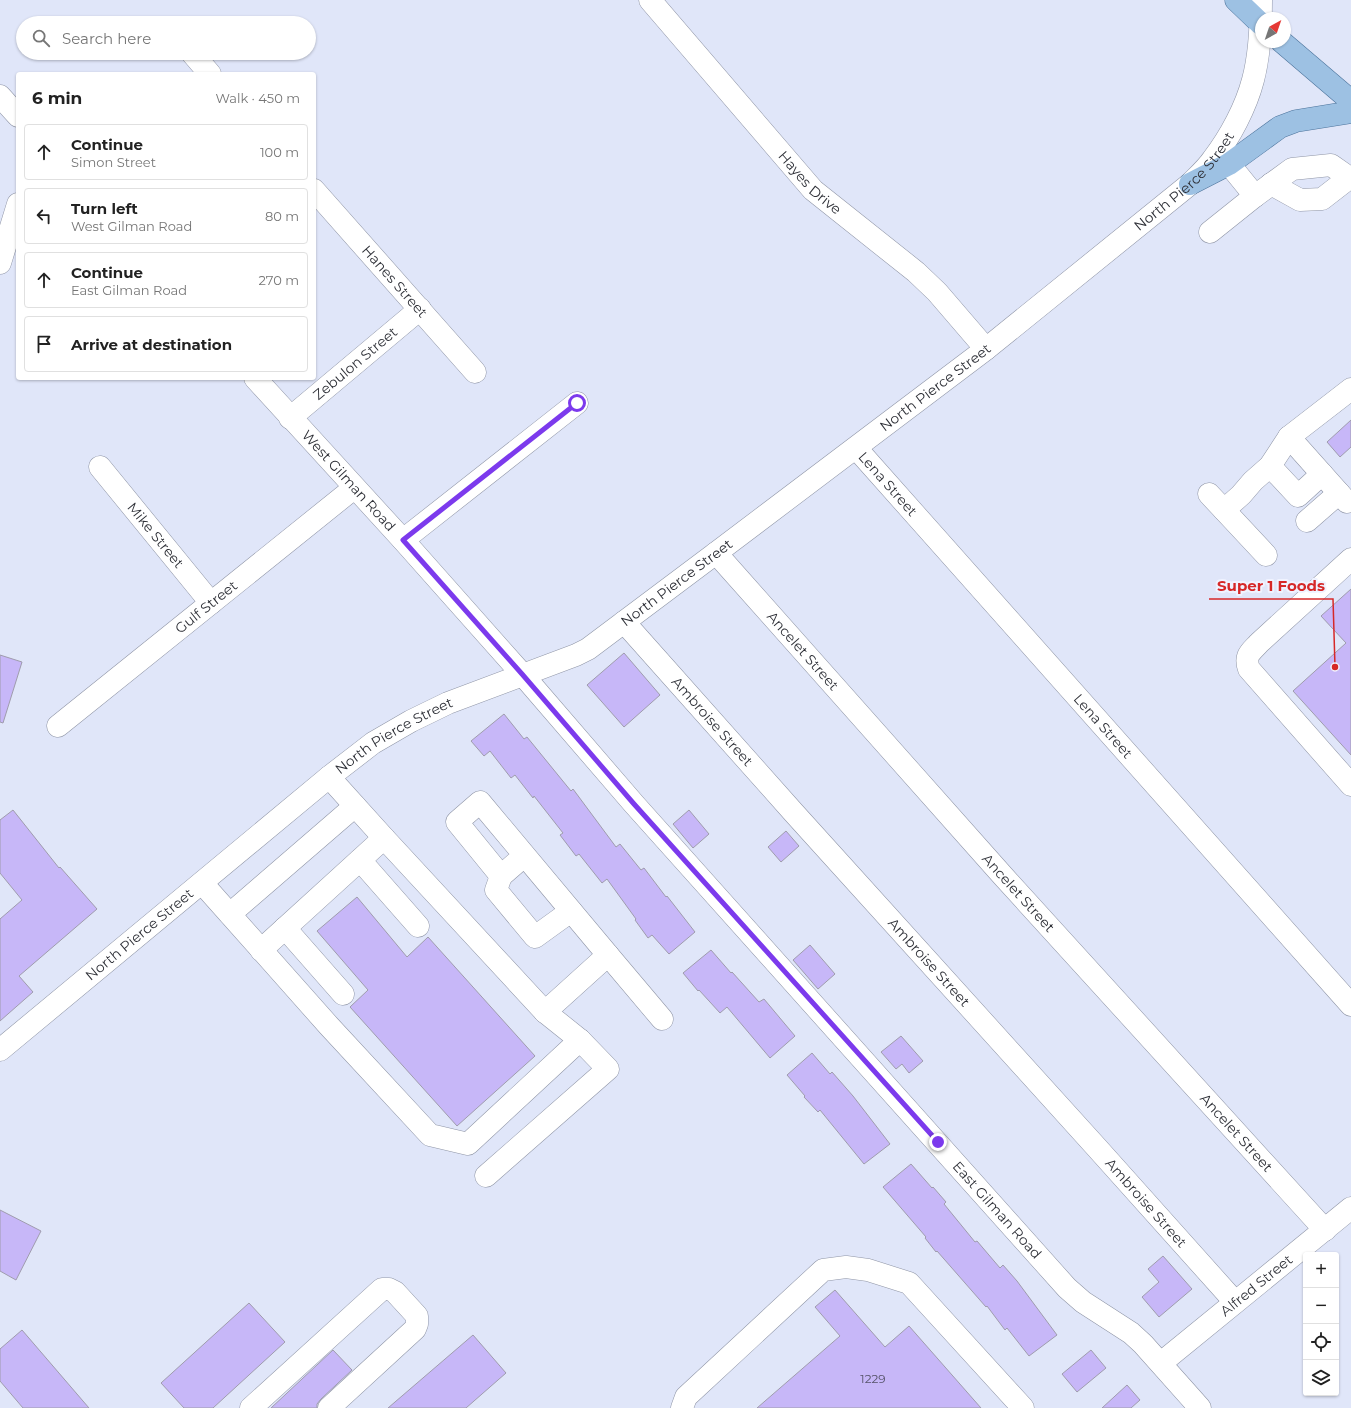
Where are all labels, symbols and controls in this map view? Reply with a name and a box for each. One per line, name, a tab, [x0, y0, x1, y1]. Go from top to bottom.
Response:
north arrow	[1255, 12, 1291, 48]
search box	[16, 16, 316, 60]
icon: search	[30, 27, 52, 49]
text: Search here	[62, 29, 151, 48]
text: 6 min	[32, 88, 82, 108]
text: Walk · 450 m	[216, 90, 300, 106]
street label: North Pierce Street	[1130, 128, 1238, 235]
text: Continue	[71, 135, 143, 154]
icon: ahead	[33, 141, 55, 163]
text: 100 m	[260, 144, 299, 160]
street label: Hayes Drive	[775, 147, 845, 218]
text: Simon Street	[71, 154, 156, 170]
text: Turn left	[71, 199, 138, 218]
icon: left	[33, 205, 55, 227]
text: 80 m	[265, 208, 299, 224]
text: West Gilman Road	[71, 218, 192, 234]
street label: Hanes Street	[358, 242, 432, 321]
text: Continue	[71, 263, 143, 282]
icon: ahead	[33, 269, 55, 291]
text: 270 m	[258, 272, 299, 288]
text: East Gilman Road	[71, 282, 187, 298]
street label: Zebulon Street	[309, 323, 401, 404]
icon: arrive	[33, 333, 55, 355]
text: Arrive at destination	[71, 335, 232, 354]
street label: North Pierce Street	[876, 339, 995, 435]
route start	[568, 394, 586, 412]
street label: West Gilman Road	[298, 426, 399, 535]
street label: Lena Street	[854, 448, 922, 520]
street label: Mike Street	[123, 499, 188, 572]
street label: North Pierce Street	[617, 535, 736, 630]
callout: Super 1 Foods	[1209, 572, 1333, 599]
street label: Gulf Street	[171, 576, 241, 637]
text: Super 1 Foods	[1217, 576, 1325, 595]
street label: Ancelet Street	[763, 608, 843, 694]
street label: Ambroise Street	[668, 673, 757, 770]
street label: Lena Street	[1070, 690, 1137, 762]
street label: North Pierce Street	[331, 693, 455, 778]
street label: Ancelet Street	[978, 850, 1059, 936]
street label: North Pierce Street	[82, 884, 197, 984]
street label: Ambroise Street	[884, 914, 974, 1011]
street label: Ancelet Street	[1196, 1090, 1277, 1176]
route end	[929, 1133, 947, 1151]
street label: Ambroise Street	[1102, 1154, 1191, 1251]
street label: East Gilman Road	[949, 1157, 1046, 1263]
street label: Alfred Street	[1217, 1250, 1296, 1320]
map controls	[1303, 1252, 1339, 1396]
button: +	[1303, 1252, 1339, 1288]
button: −	[1303, 1288, 1339, 1324]
button: locate	[1303, 1324, 1339, 1360]
button: layers	[1303, 1360, 1339, 1396]
house number: 1229	[860, 1371, 886, 1386]

